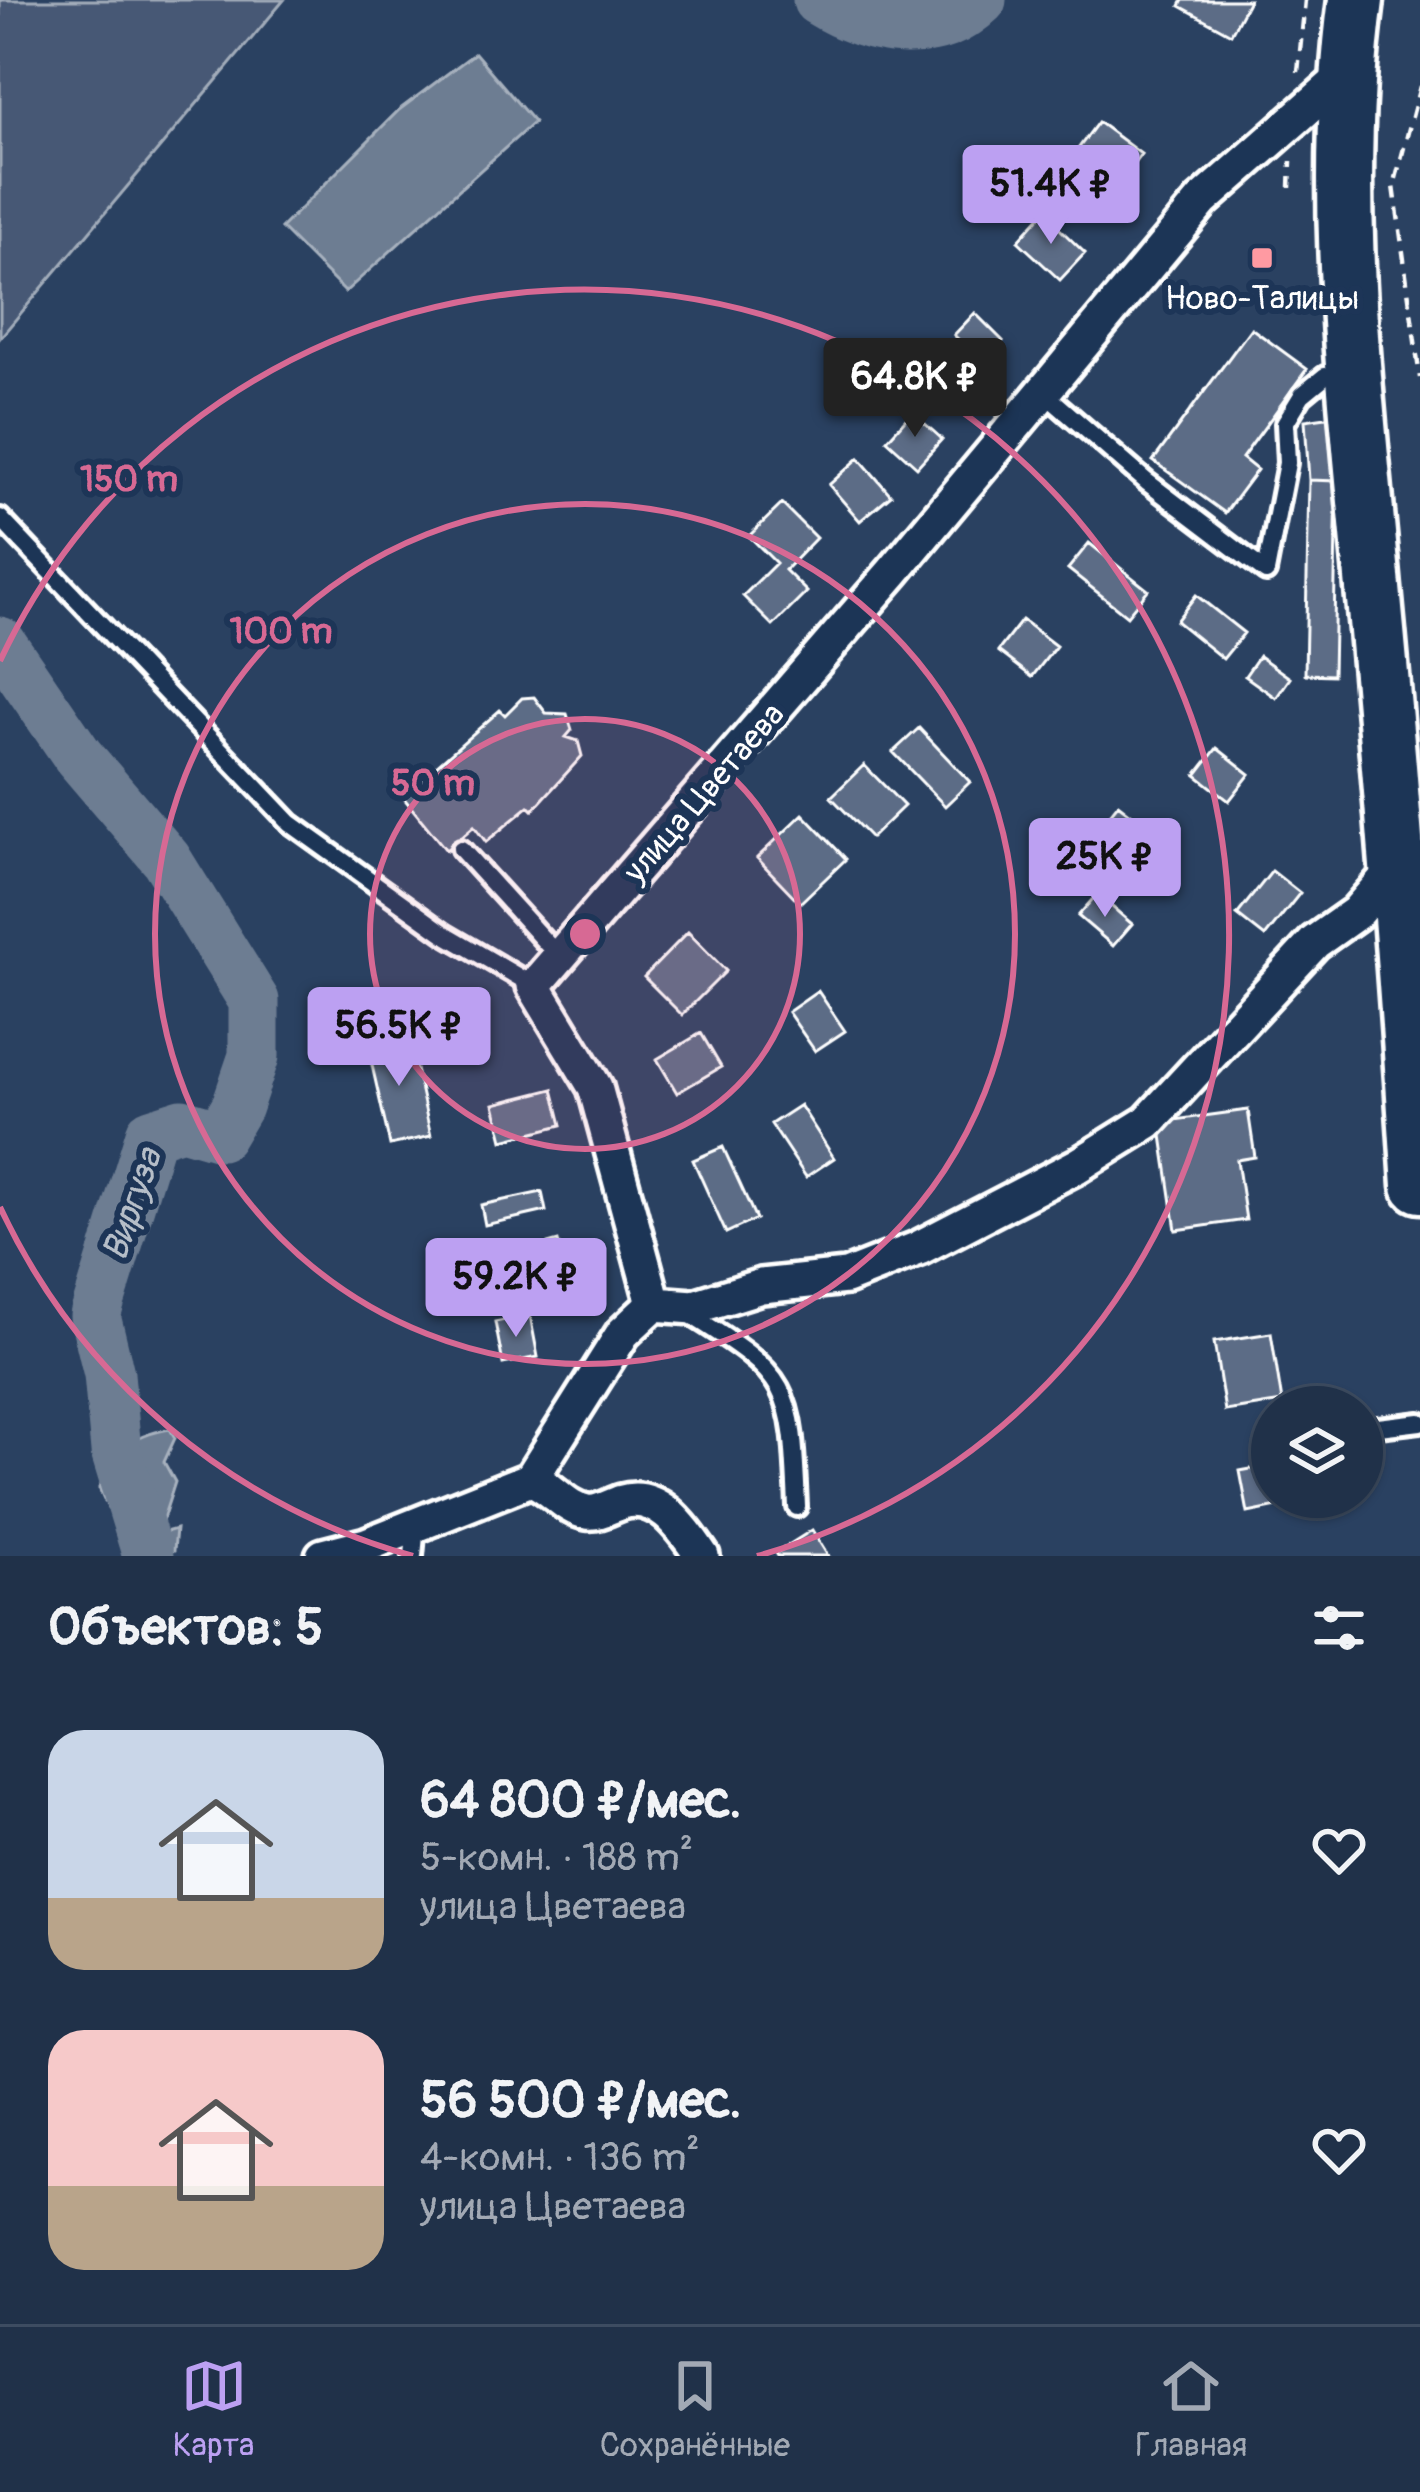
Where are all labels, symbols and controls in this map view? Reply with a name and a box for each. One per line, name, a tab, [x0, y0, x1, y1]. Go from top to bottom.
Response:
pin: 51.4K ₽	[940, 145, 1162, 247]
text: 51.4K ₽	[990, 159, 1112, 208]
marker: Ново-Талицы	[1249, 245, 1275, 271]
place label: Ново-Талицы	[1165, 278, 1359, 319]
pin: 64.8K ₽	[804, 338, 1026, 440]
text: 64.8K ₽	[851, 352, 979, 401]
text: 150 m	[80, 457, 178, 502]
text: 100 m	[229, 609, 333, 654]
street label: улица Цветаева	[614, 695, 793, 892]
text: 50 m	[391, 761, 475, 806]
pin: 25K ₽	[1021, 818, 1189, 920]
text: 25K ₽	[1056, 832, 1154, 881]
centre of rings	[564, 913, 606, 955]
pin: 56.5K ₽	[288, 987, 510, 1089]
text: 56.5K ₽	[335, 1001, 463, 1050]
water label: Виргуза	[92, 1141, 173, 1266]
pin: 59.2K ₽	[405, 1238, 627, 1340]
text: 59.2K ₽	[453, 1252, 579, 1301]
map controls	[1251, 1386, 1383, 1518]
button: layers	[1251, 1386, 1383, 1518]
icon: filters	[1306, 1595, 1372, 1661]
text: Объектов: 5	[48, 1596, 323, 1660]
text: 64 800 ₽/мес.	[420, 1769, 742, 1833]
icon: home	[144, 1778, 288, 1922]
icon: heart	[1306, 1817, 1372, 1883]
text: 5-комн. · 188 m²	[420, 1833, 693, 1882]
text: улица Цветаева	[420, 1882, 686, 1931]
text: 56 500 ₽/мес.	[420, 2069, 742, 2133]
icon: home	[144, 2078, 288, 2222]
icon: heart	[1306, 2117, 1372, 2183]
text: 4-комн. · 136 m²	[420, 2133, 700, 2182]
text: улица Цветаева	[420, 2182, 686, 2231]
tab: Карта	[173, 2353, 254, 2466]
tab: Сохранённые	[600, 2353, 790, 2466]
tab: Главная	[1135, 2353, 1247, 2466]

